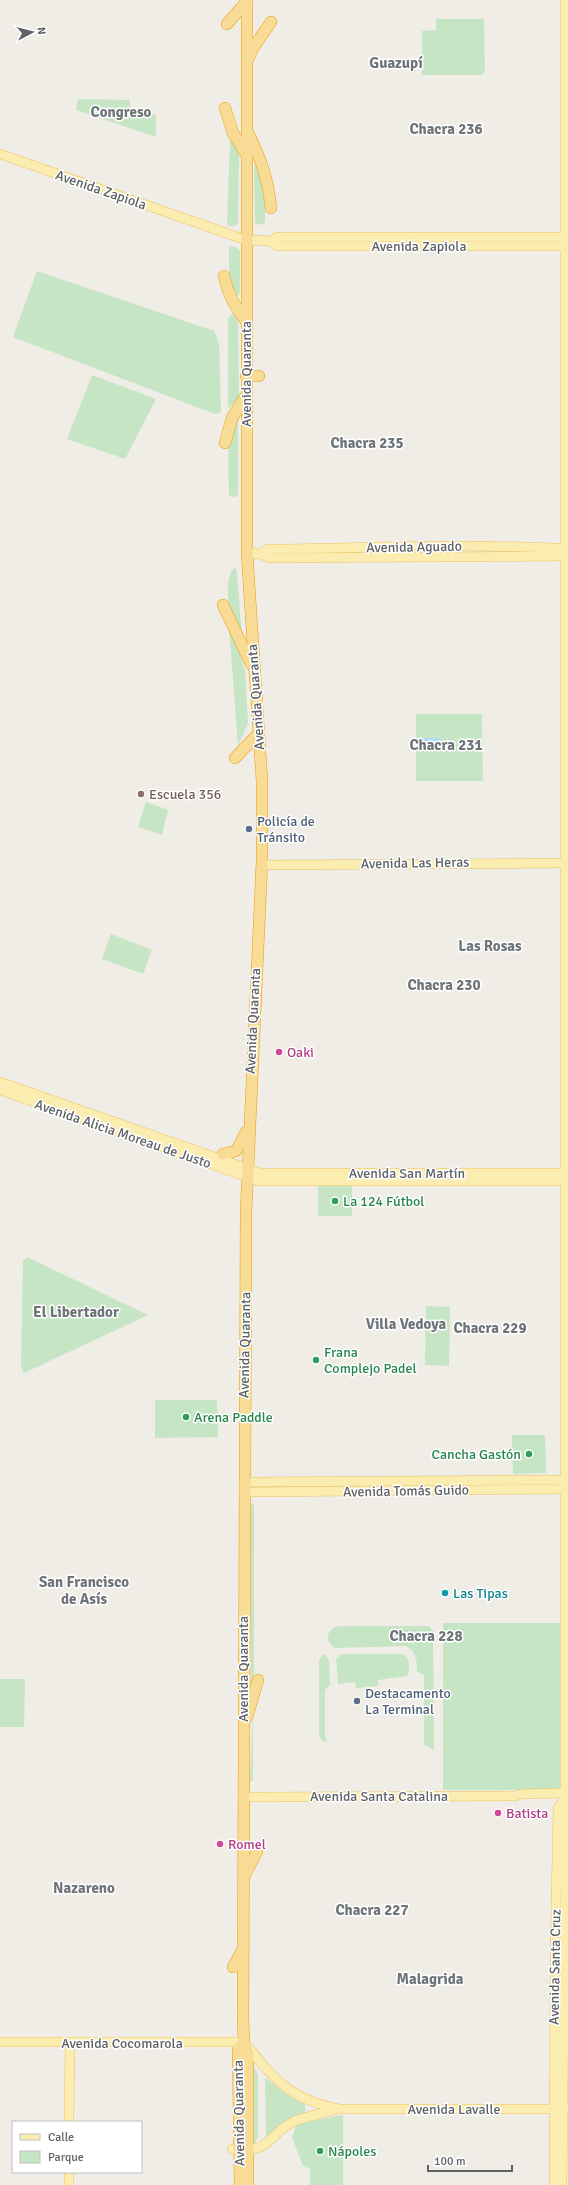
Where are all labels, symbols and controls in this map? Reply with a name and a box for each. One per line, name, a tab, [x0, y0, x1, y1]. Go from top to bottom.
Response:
north arrow	[12, 12, 52, 52]
text: N	[35, 26, 48, 35]
district label: Guazupí	[369, 54, 423, 72]
district label: Congreso	[91, 103, 152, 121]
district label: Chacra 236	[409, 120, 483, 138]
street label: Avenida Zapiola	[53, 166, 149, 214]
street label: Avenida Zapiola	[371, 238, 467, 255]
street label: Avenida Quaranta	[238, 321, 255, 427]
district label: Chacra 235	[330, 434, 404, 452]
street label: Avenida Aguado	[366, 538, 462, 556]
street label: Avenida Quaranta	[244, 643, 268, 751]
district label: Chacra 231	[409, 736, 483, 754]
place label: Escuela 356	[149, 786, 221, 803]
marker: Escuela 356	[136, 789, 146, 799]
place label: Policía de Tránsito	[257, 813, 315, 846]
marker: Policía de Tránsito	[244, 824, 254, 834]
street label: Avenida Las Heras	[360, 854, 470, 872]
district label: Las Rosas	[458, 937, 522, 955]
street label: Avenida Quaranta	[242, 968, 264, 1074]
district label: Chacra 230	[407, 976, 481, 994]
place label: Oaki	[287, 1044, 314, 1061]
marker: Oaki	[274, 1047, 284, 1057]
street label: Avenida Alicia Moreau de Justo	[33, 1096, 213, 1172]
street label: Avenida San Martín	[349, 1165, 465, 1182]
place label: La 124 Fútbol	[343, 1193, 424, 1210]
marker: La 124 Fútbol	[330, 1196, 340, 1206]
street label: Avenida Quaranta	[236, 1292, 254, 1398]
district label: El Libertador	[33, 1303, 119, 1321]
district label: Villa Vedoya	[366, 1315, 447, 1333]
district label: Chacra 229	[453, 1319, 527, 1337]
place label: Frana Complejo Padel	[324, 1344, 417, 1377]
marker: Frana Complejo Padel	[311, 1355, 321, 1365]
place label: Arena Paddle	[194, 1409, 273, 1426]
marker: Arena Paddle	[181, 1412, 191, 1422]
place label: Cancha Gastón	[432, 1446, 521, 1463]
marker: Cancha Gastón	[524, 1449, 534, 1459]
street label: Avenida Tomás Guido	[343, 1481, 469, 1501]
district label: San Francisco de Asís	[39, 1573, 129, 1608]
place label: Las Tipas	[453, 1585, 508, 1602]
marker: Las Tipas	[440, 1588, 450, 1598]
street label: Avenida Quaranta	[235, 1616, 252, 1722]
district label: Chacra 228	[389, 1627, 463, 1645]
place label: Destacamento La Terminal	[365, 1685, 451, 1718]
marker: Destacamento La Terminal	[352, 1696, 362, 1706]
street label: Avenida Santa Catalina	[310, 1788, 448, 1805]
place label: Batista	[506, 1805, 548, 1822]
marker: Batista	[493, 1808, 503, 1818]
place label: Romel	[228, 1836, 266, 1853]
marker: Romel	[215, 1839, 225, 1849]
district label: Nazareno	[53, 1879, 115, 1897]
district label: Chacra 227	[335, 1901, 409, 1919]
street label: Avenida Santa Cruz	[545, 1909, 565, 2025]
district label: Malagrida	[396, 1970, 464, 1988]
street label: Avenida Cocomarola	[61, 2035, 183, 2052]
street label: Avenida Quaranta	[230, 2060, 248, 2166]
street label: Avenida Lavalle	[408, 2101, 500, 2118]
legend	[12, 2121, 142, 2173]
text: Calle	[48, 2130, 74, 2145]
place label: Nápoles	[328, 2143, 376, 2160]
marker: Nápoles	[315, 2146, 325, 2156]
scale bar	[428, 2147, 512, 2173]
text: Parque	[48, 2150, 84, 2165]
text: 100 m	[434, 2154, 466, 2169]

